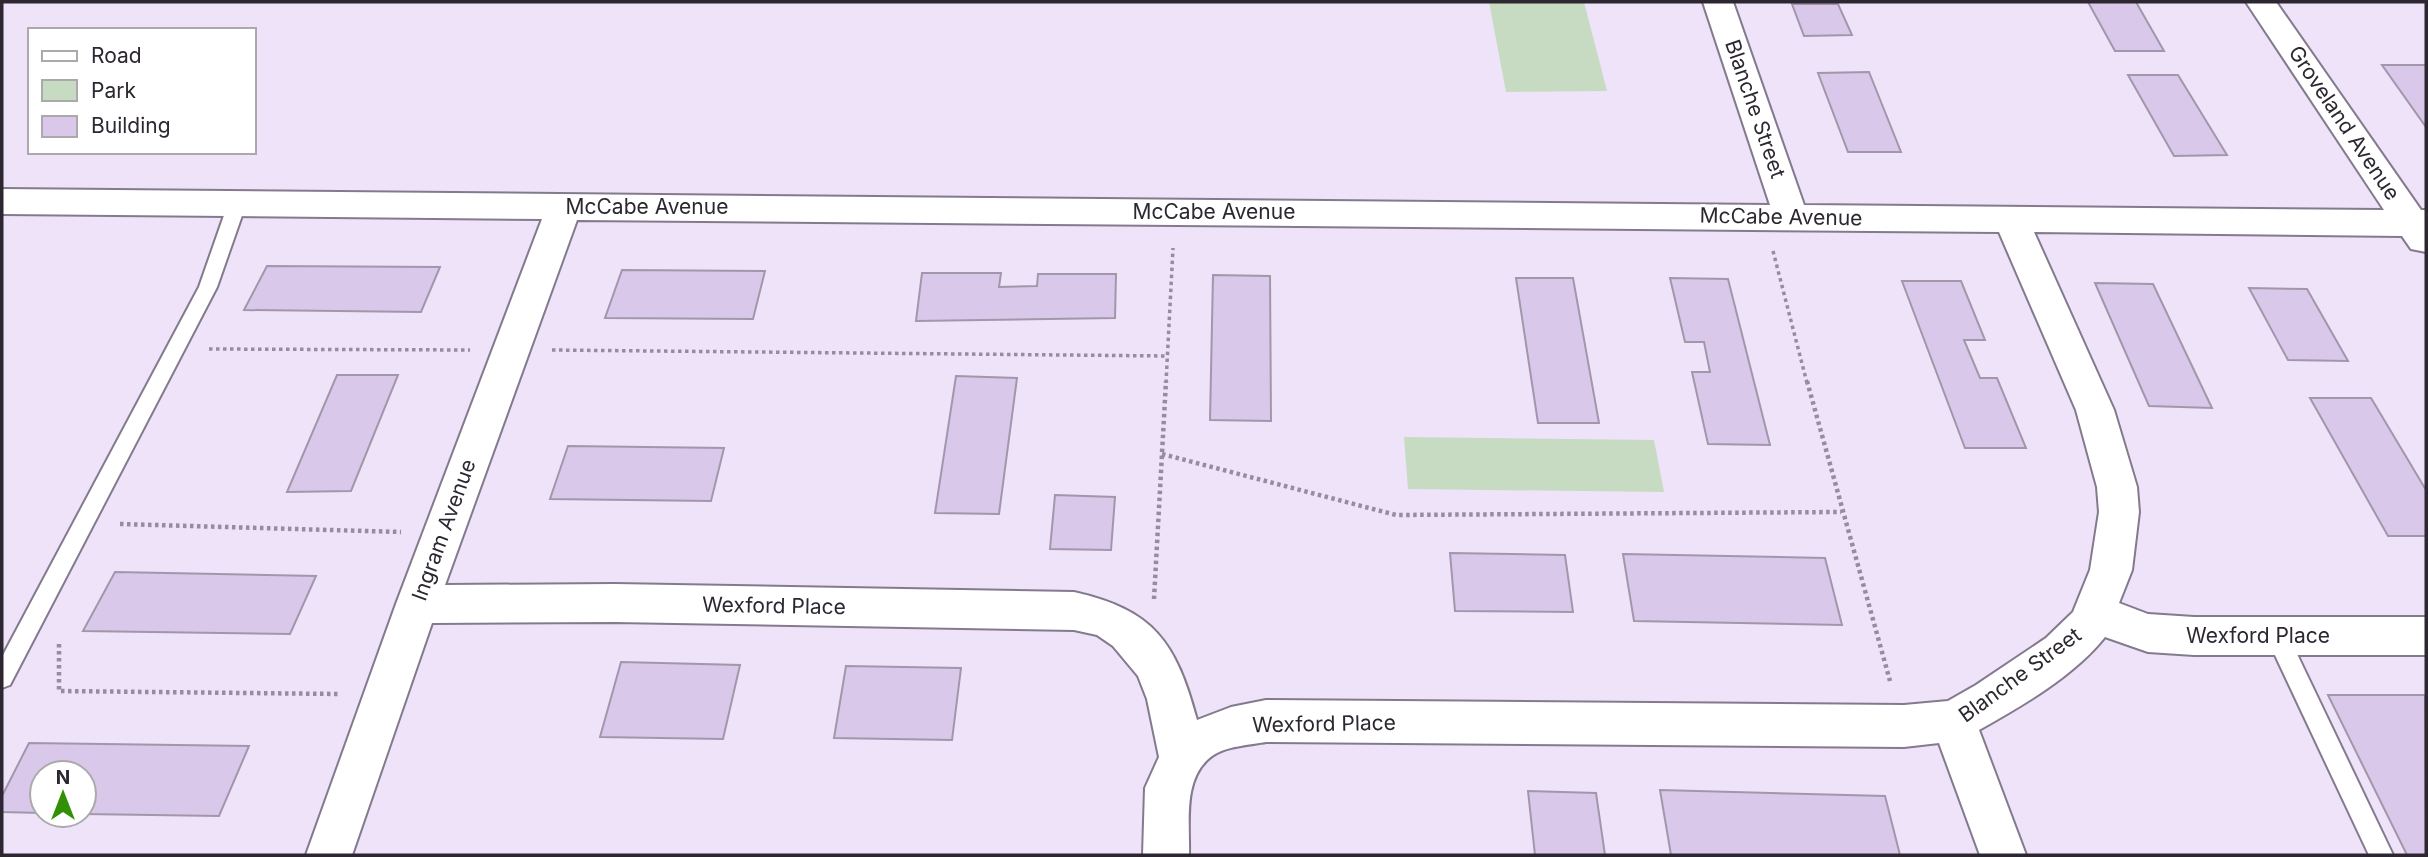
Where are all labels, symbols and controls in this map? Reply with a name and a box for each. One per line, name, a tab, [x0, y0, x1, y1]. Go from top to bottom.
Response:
legend	[28, 28, 256, 154]
street label: Blanche Street	[1720, 36, 1791, 182]
street label: Groveland Avenue	[2283, 41, 2405, 205]
text: Road	[91, 43, 142, 68]
text: Park	[91, 78, 136, 103]
text: Building	[91, 113, 171, 138]
street label: McCabe Avenue	[566, 194, 728, 219]
street label: McCabe Avenue	[1133, 199, 1295, 224]
street label: McCabe Avenue	[1699, 203, 1863, 230]
street label: Ingram Avenue	[406, 456, 481, 604]
street label: Wexford Place	[702, 592, 846, 619]
street label: Blanche Street	[1954, 622, 2086, 727]
street label: Wexford Place	[2186, 623, 2330, 648]
street label: Wexford Place	[1252, 710, 1396, 737]
north arrow	[28, 759, 98, 829]
text: N	[56, 766, 70, 789]

